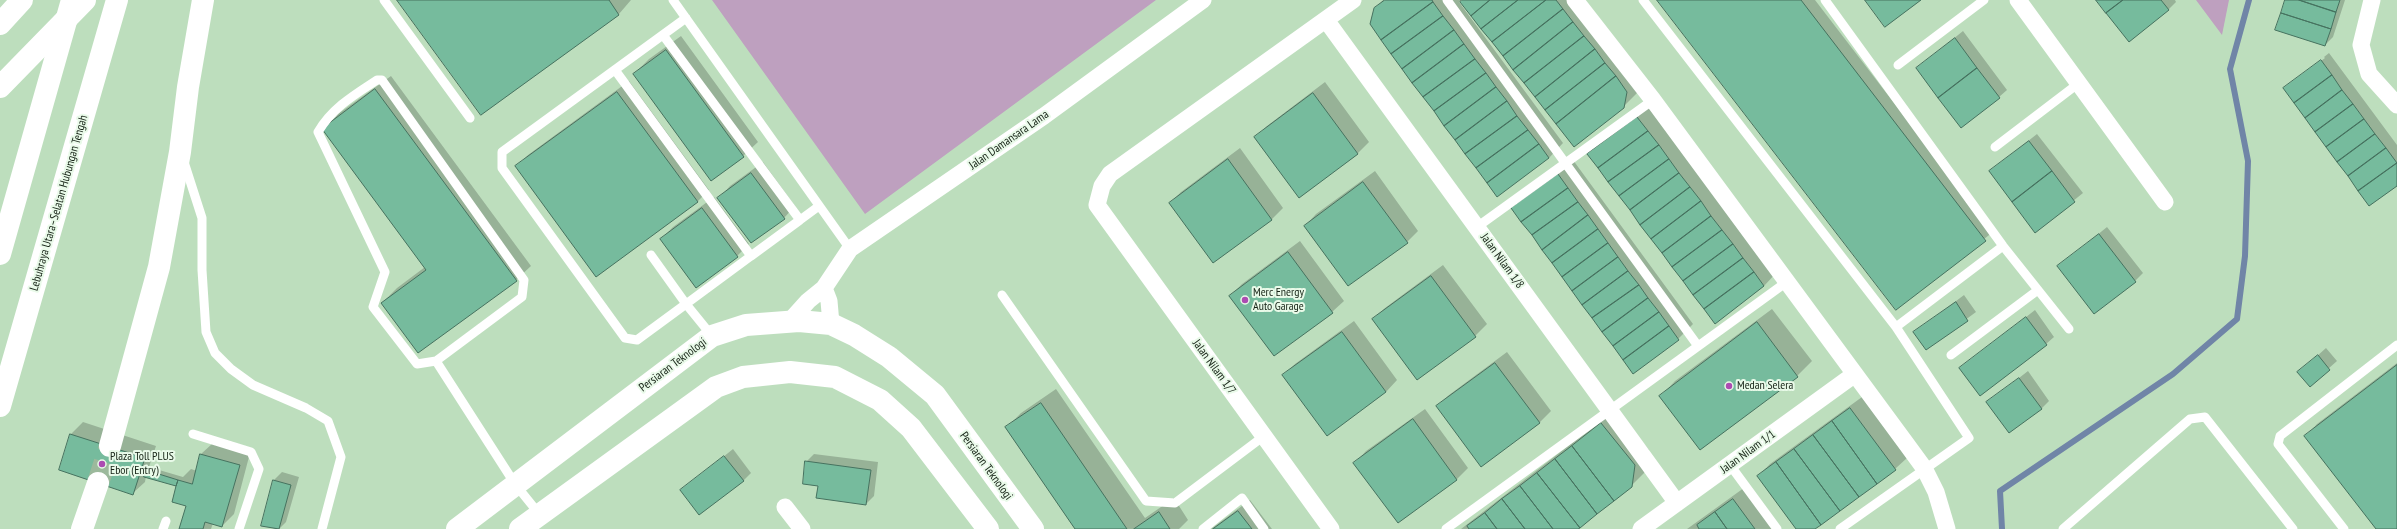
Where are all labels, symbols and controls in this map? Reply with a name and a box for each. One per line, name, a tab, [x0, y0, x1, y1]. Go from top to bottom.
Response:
street label: Jalan Damansara Lama	[966, 107, 1052, 173]
street label: Lebuhraya Utara–Selatan Hubungan Tengah	[27, 113, 91, 293]
street label: Jalan Nilam 1/8	[1477, 231, 1527, 291]
place label: Merc Energy Auto Garage	[1253, 286, 1304, 314]
marker: Merc Energy Auto Garage	[1240, 295, 1250, 305]
street label: Persiaran Teknologi	[636, 335, 710, 395]
street label: Jalan Nilam 1/7	[1189, 337, 1239, 397]
place label: Medan Selera	[1737, 379, 1793, 393]
marker: Medan Selera	[1724, 381, 1734, 391]
street label: Jalan Nilam 1/1	[1718, 427, 1778, 477]
street label: Persiaran Teknologi	[956, 429, 1016, 503]
place label: Plaza Toll PLUS Ebor (Entry)	[110, 450, 174, 478]
marker: Plaza Toll PLUS Ebor (Entry)	[97, 459, 107, 469]

